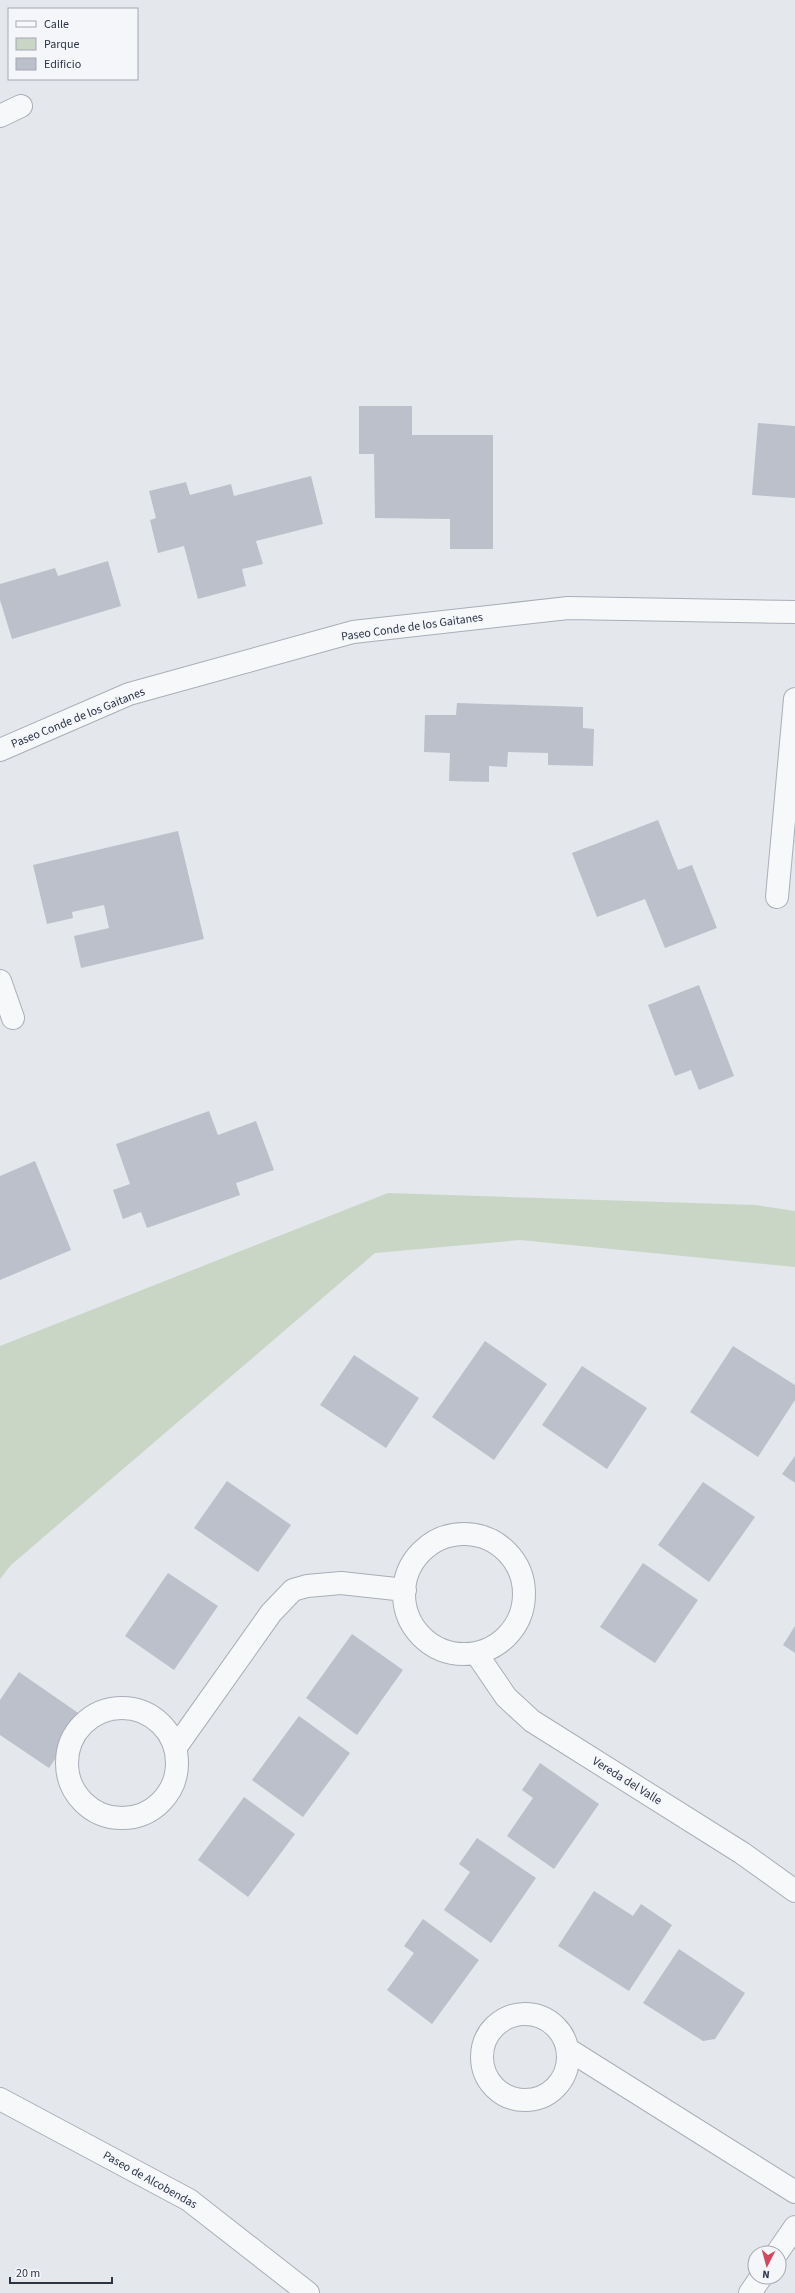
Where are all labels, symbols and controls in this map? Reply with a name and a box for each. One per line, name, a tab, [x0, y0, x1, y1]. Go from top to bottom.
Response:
legend	[8, 8, 138, 80]
text: Calle	[44, 16, 69, 33]
text: Parque	[44, 36, 80, 53]
text: Edificio	[44, 56, 81, 73]
street label: Paseo Conde de los Gaitanes	[340, 609, 484, 645]
street label: Paseo Conde de los Gaitanes	[9, 683, 147, 753]
street label: Vereda del Valle	[589, 1753, 665, 1809]
street label: Paseo de Alcobendas	[100, 2147, 200, 2213]
north arrow	[747, 2245, 787, 2285]
scale bar	[10, 2259, 112, 2285]
text: 20 m	[16, 2265, 40, 2282]
text: N	[762, 2267, 770, 2282]

